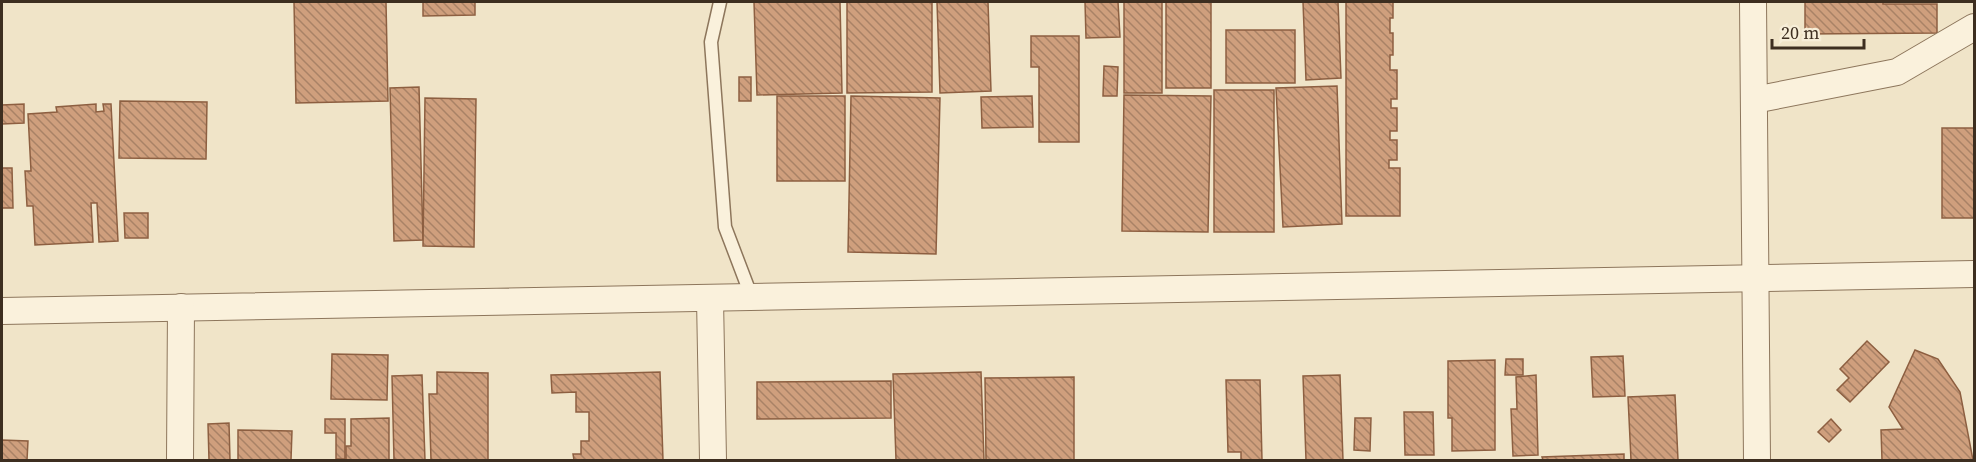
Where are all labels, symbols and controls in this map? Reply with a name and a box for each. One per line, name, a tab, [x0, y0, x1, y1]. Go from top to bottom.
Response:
scale bar	[1772, 12, 1864, 50]
text: 20 m	[1781, 20, 1819, 45]

